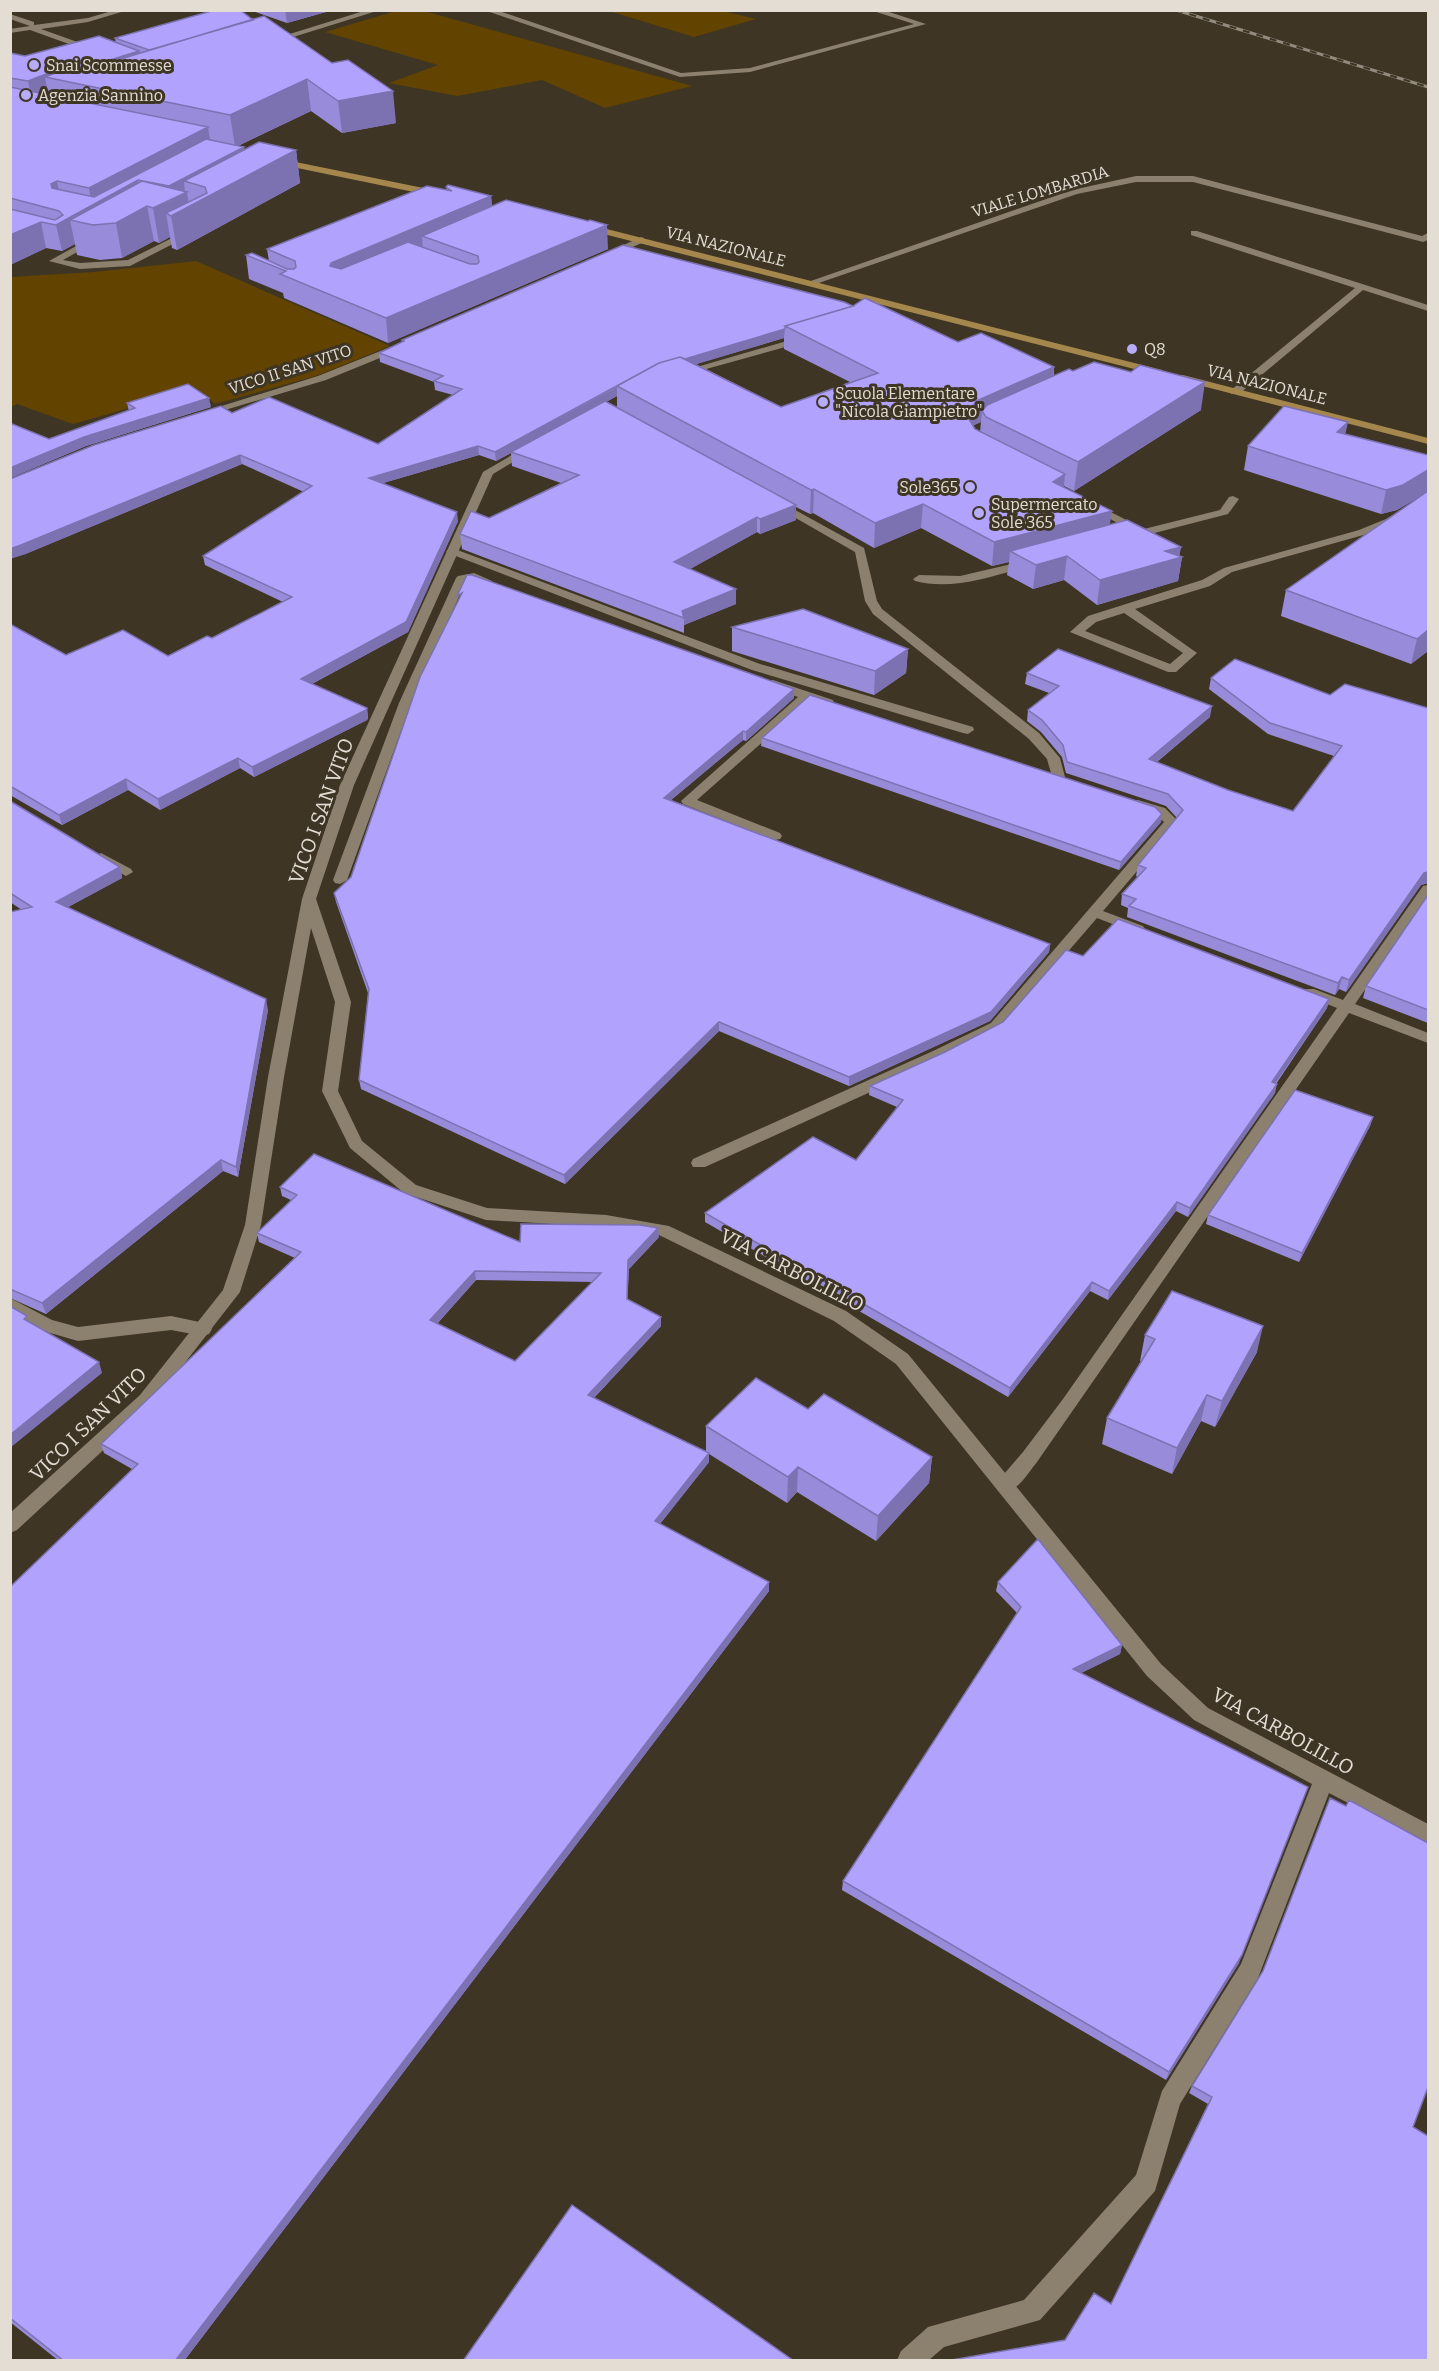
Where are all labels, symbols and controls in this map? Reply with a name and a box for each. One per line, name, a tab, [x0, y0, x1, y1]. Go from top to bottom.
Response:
place label: Snai Scommesse	[46, 56, 172, 75]
marker: Snai Scommesse	[27, 58, 41, 72]
place label: Agenzia Sannino	[38, 86, 163, 105]
marker: Agenzia Sannino	[19, 88, 33, 102]
street label: VIALE LOMBARDIA	[969, 161, 1112, 221]
street label: VIA NAZIONALE	[664, 222, 788, 271]
place label: Q8	[1144, 340, 1166, 359]
street label: VICO II SAN VITO	[226, 341, 354, 398]
marker: Q8	[1125, 342, 1139, 356]
street label: VIA NAZIONALE	[1205, 360, 1329, 409]
place label: Scuola Elementare "Nicola Giampietro"	[835, 384, 983, 421]
marker: Scuola Elementare "Nicola Giampietro"	[816, 395, 830, 409]
place label: Sole365	[899, 478, 958, 497]
marker: Sole365	[963, 480, 977, 494]
place label: Supermercato Sole 365	[991, 495, 1098, 532]
marker: Supermercato Sole 365	[972, 506, 986, 520]
street label: VICO I SAN VITO	[283, 735, 359, 887]
street label: VIA CARBOLILLO	[716, 1223, 868, 1317]
street label: VICO I SAN VITO	[24, 1362, 152, 1486]
street label: VIA CARBOLILLO	[1208, 1682, 1358, 1780]

